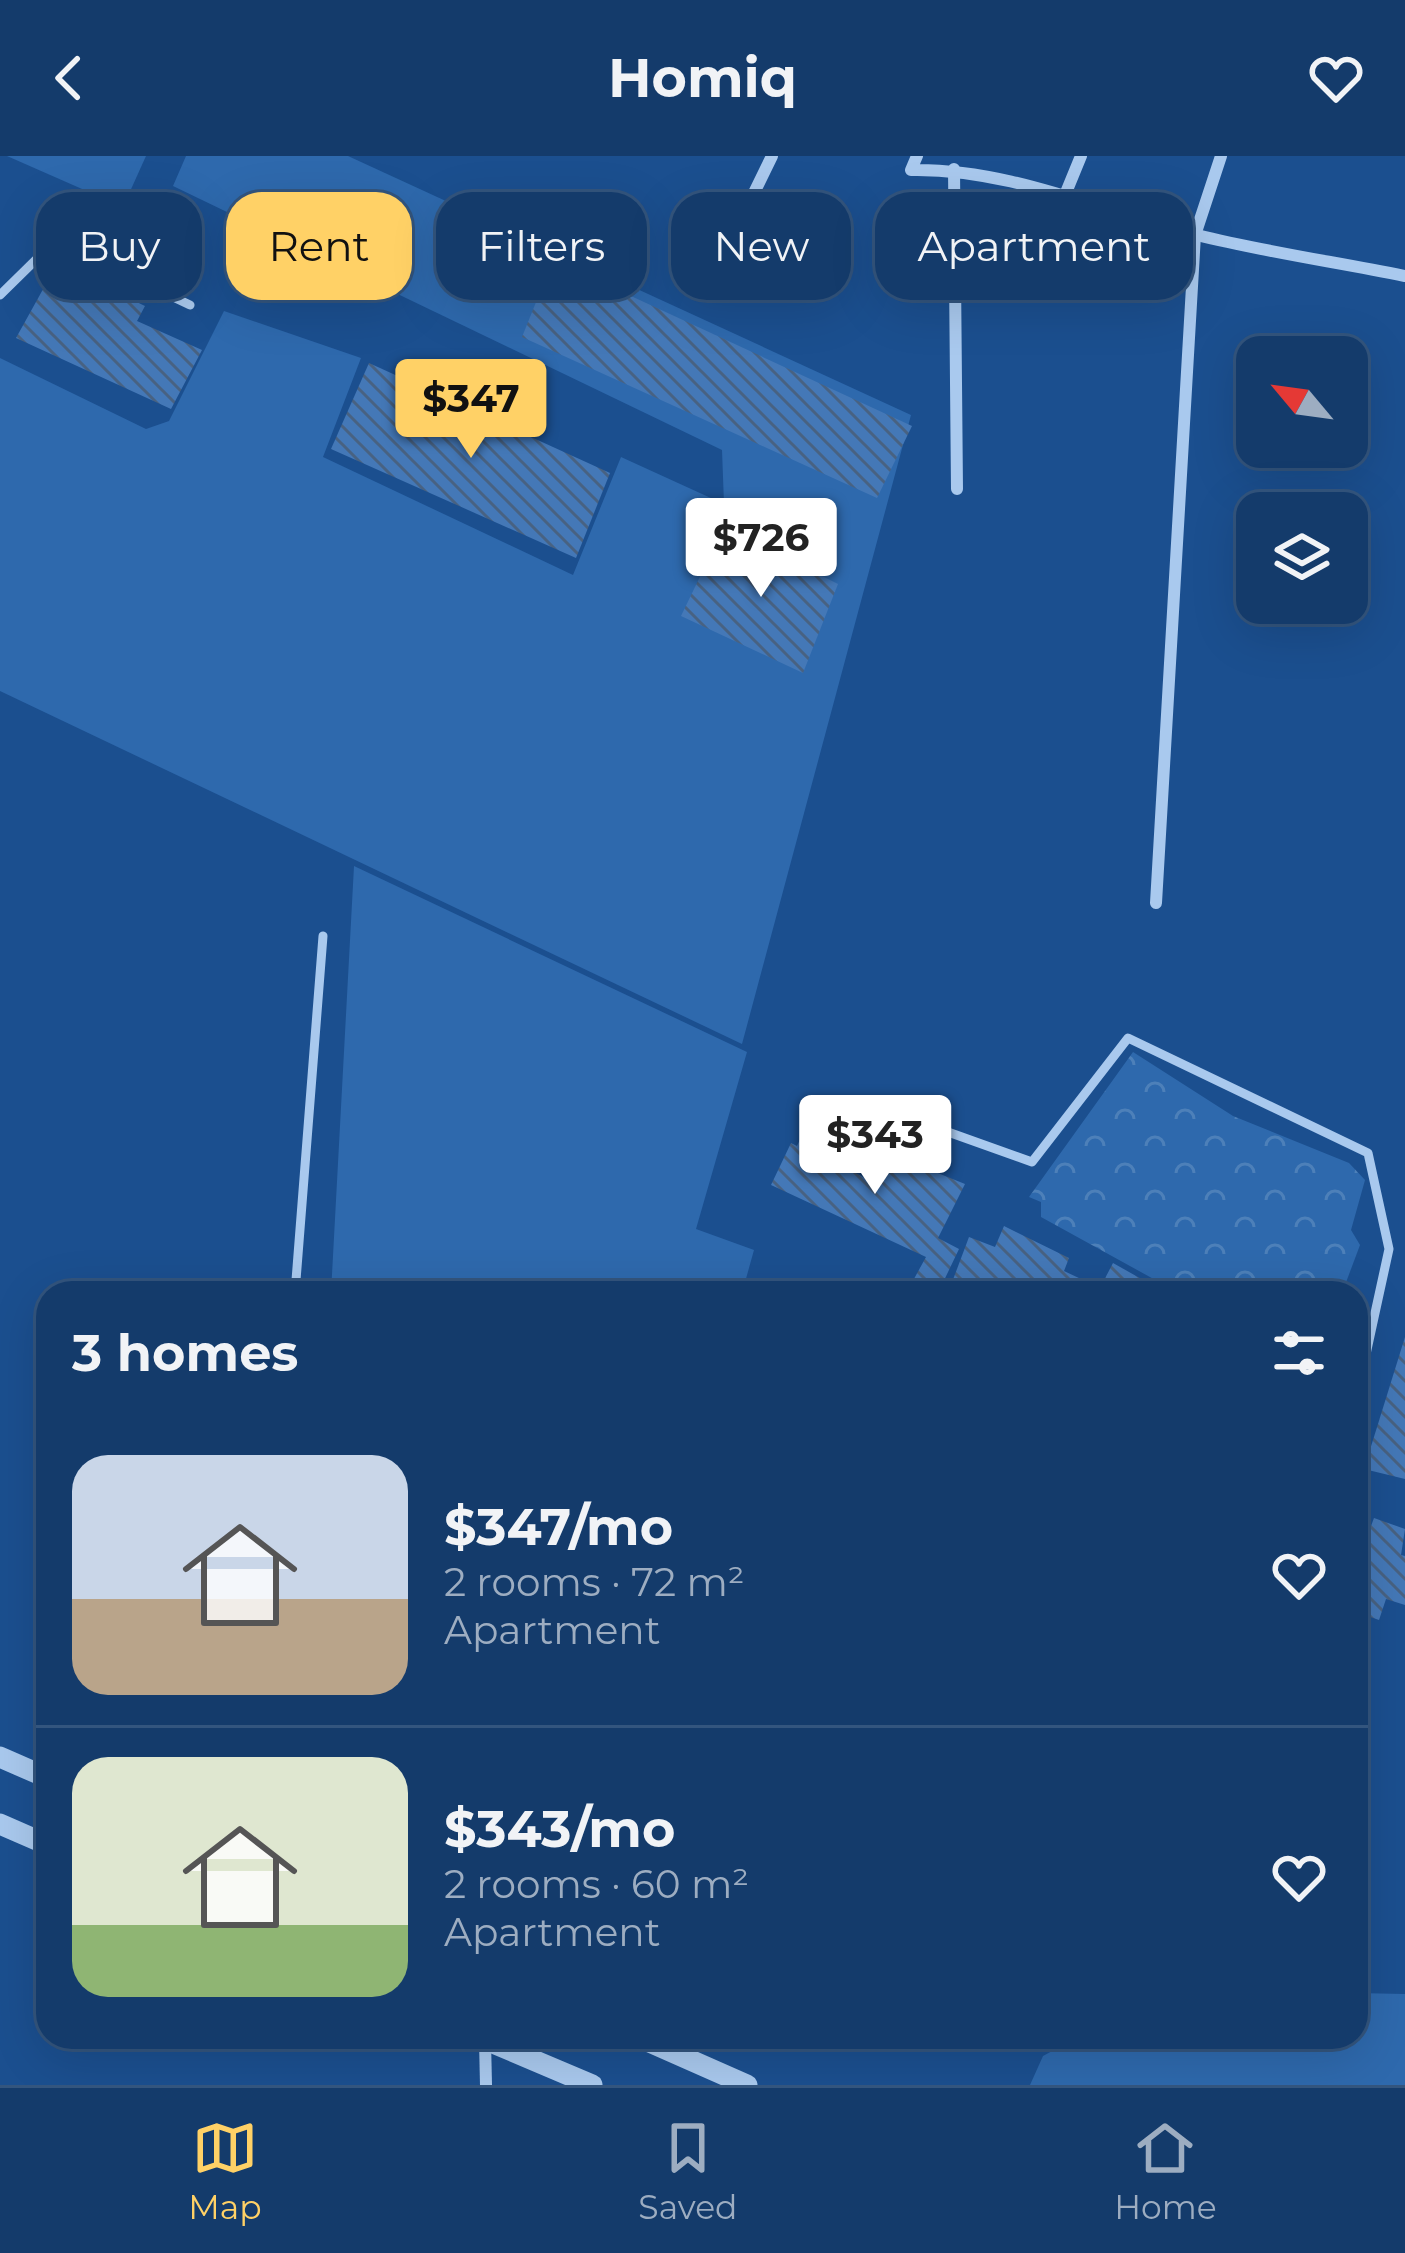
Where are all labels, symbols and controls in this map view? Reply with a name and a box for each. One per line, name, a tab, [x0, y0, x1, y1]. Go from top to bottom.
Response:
icon: back	[36, 45, 102, 111]
text: Homiq	[608, 45, 797, 111]
icon: heart	[1303, 45, 1369, 111]
chip: Buy	[36, 192, 202, 300]
chip: Rent	[226, 192, 412, 300]
chip: Filters	[436, 192, 647, 300]
chip: New	[671, 192, 851, 300]
chip: Apartment	[875, 192, 1193, 300]
north arrow	[1236, 336, 1368, 468]
map controls	[1236, 336, 1368, 624]
pin: $347	[400, 359, 542, 461]
text: $347	[422, 374, 520, 422]
button: layers	[1236, 492, 1368, 624]
pin: $726	[690, 498, 832, 600]
text: $726	[713, 513, 809, 561]
pin: $343	[804, 1095, 946, 1197]
text: $343	[826, 1110, 924, 1158]
icon: filters	[1266, 1320, 1332, 1386]
text: 3 homes	[72, 1322, 298, 1384]
text: $347/mo	[444, 1496, 673, 1558]
icon: home	[168, 1503, 312, 1647]
icon: heart	[1266, 1542, 1332, 1608]
text: 2 rooms · 72 m²	[444, 1558, 745, 1606]
text: Apartment	[444, 1606, 660, 1654]
text: $343/mo	[444, 1798, 675, 1860]
icon: home	[168, 1805, 312, 1949]
icon: heart	[1266, 1844, 1332, 1910]
text: 2 rooms · 60 m²	[444, 1860, 749, 1908]
text: Apartment	[444, 1908, 660, 1956]
tab: Map	[188, 2115, 262, 2227]
tab: Saved	[638, 2115, 738, 2227]
tab: Home	[1114, 2115, 1217, 2227]

